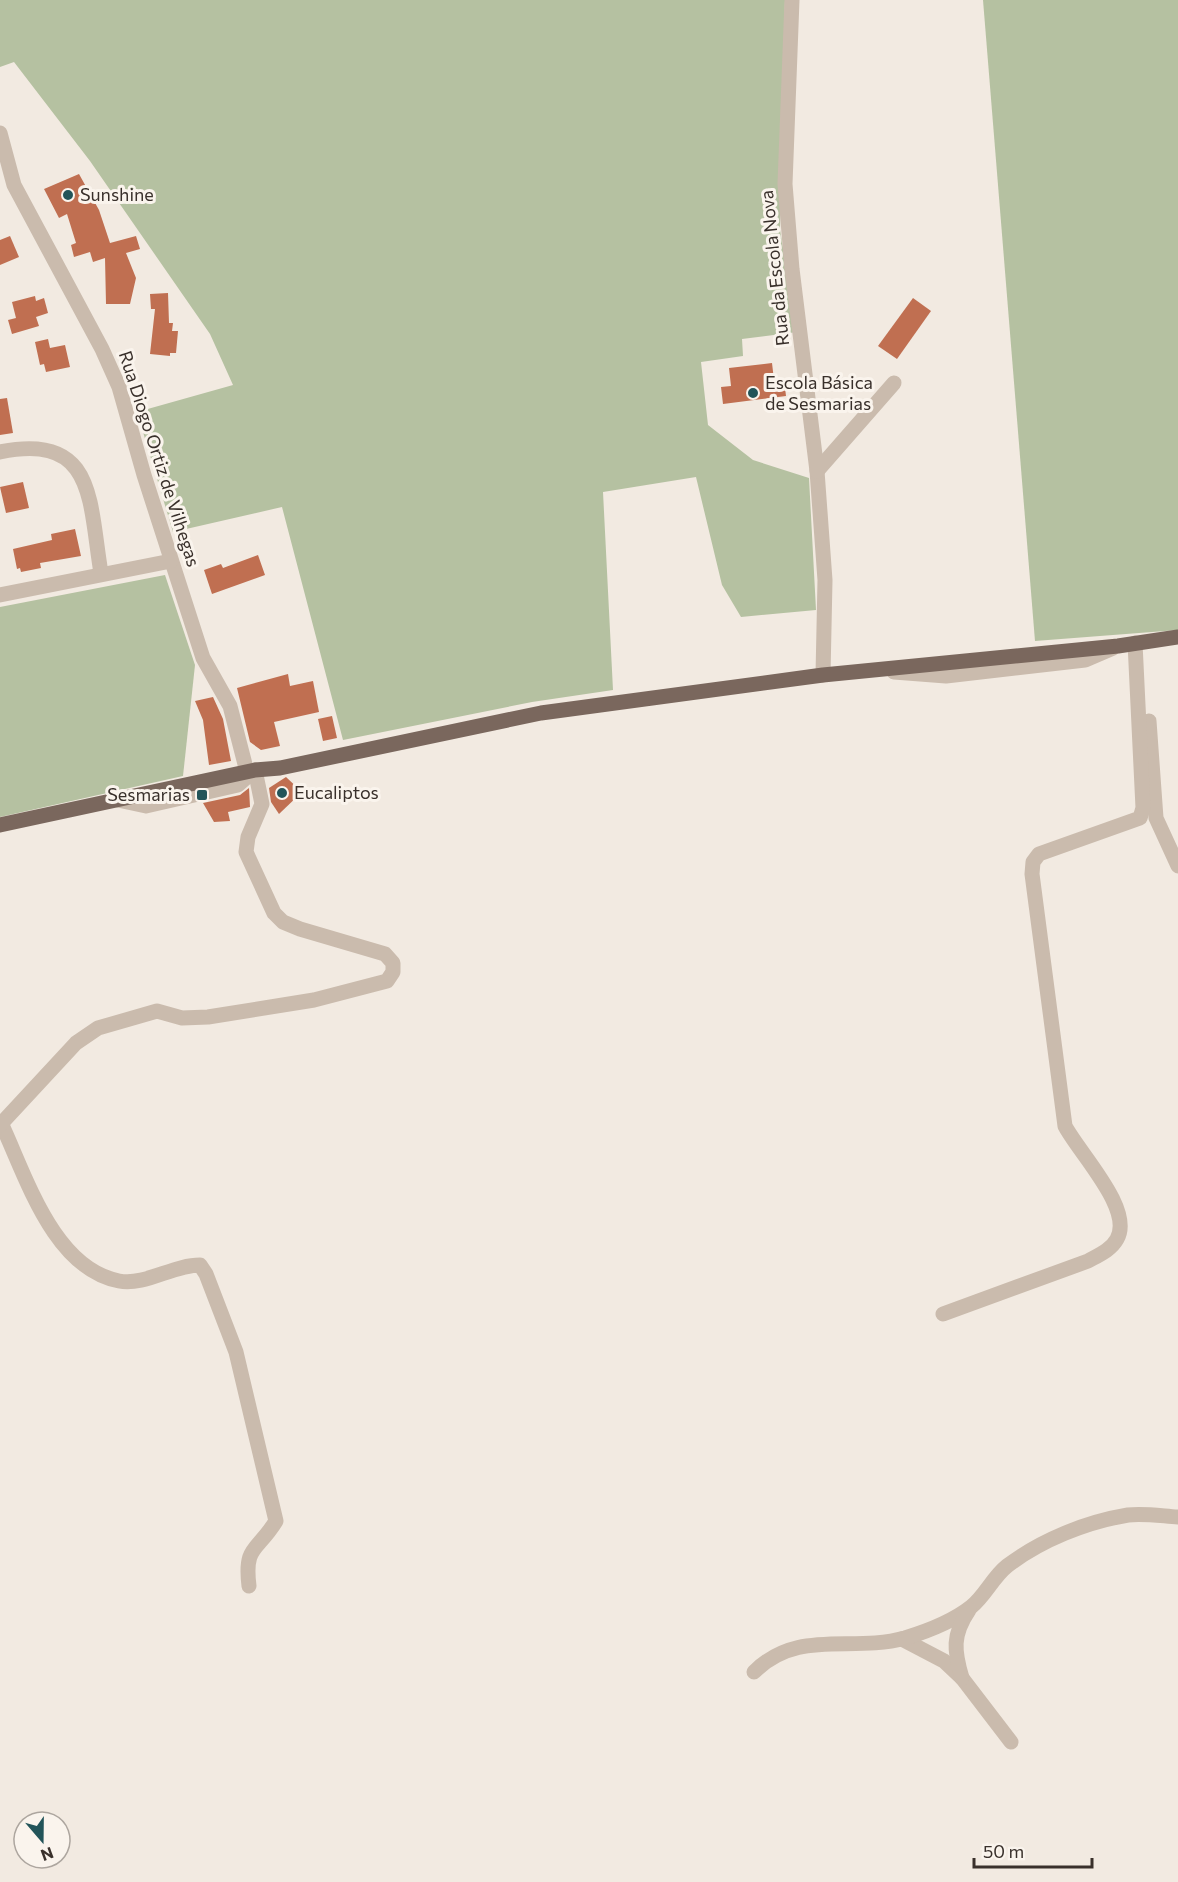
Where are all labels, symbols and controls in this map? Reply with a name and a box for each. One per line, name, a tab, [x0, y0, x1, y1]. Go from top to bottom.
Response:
place label: Sunshine	[80, 183, 154, 205]
marker: Sunshine	[61, 188, 75, 202]
street label: Rua da Escola Nova	[755, 189, 793, 347]
street label: Rua Diogo Ortiz de Vilhegas	[115, 348, 205, 569]
place label: Escola Básica de Sesmarias	[765, 371, 873, 414]
marker: Escola Básica de Sesmarias	[746, 386, 760, 400]
place label: Eucaliptos	[294, 781, 379, 803]
place label: Sesmarias	[107, 783, 190, 805]
marker: Eucaliptos	[275, 786, 289, 800]
marker: Sesmarias	[195, 788, 209, 802]
north arrow	[12, 1810, 72, 1870]
scale bar	[974, 1831, 1092, 1869]
text: 50 m	[983, 1840, 1024, 1862]
text: N	[38, 1844, 56, 1866]

